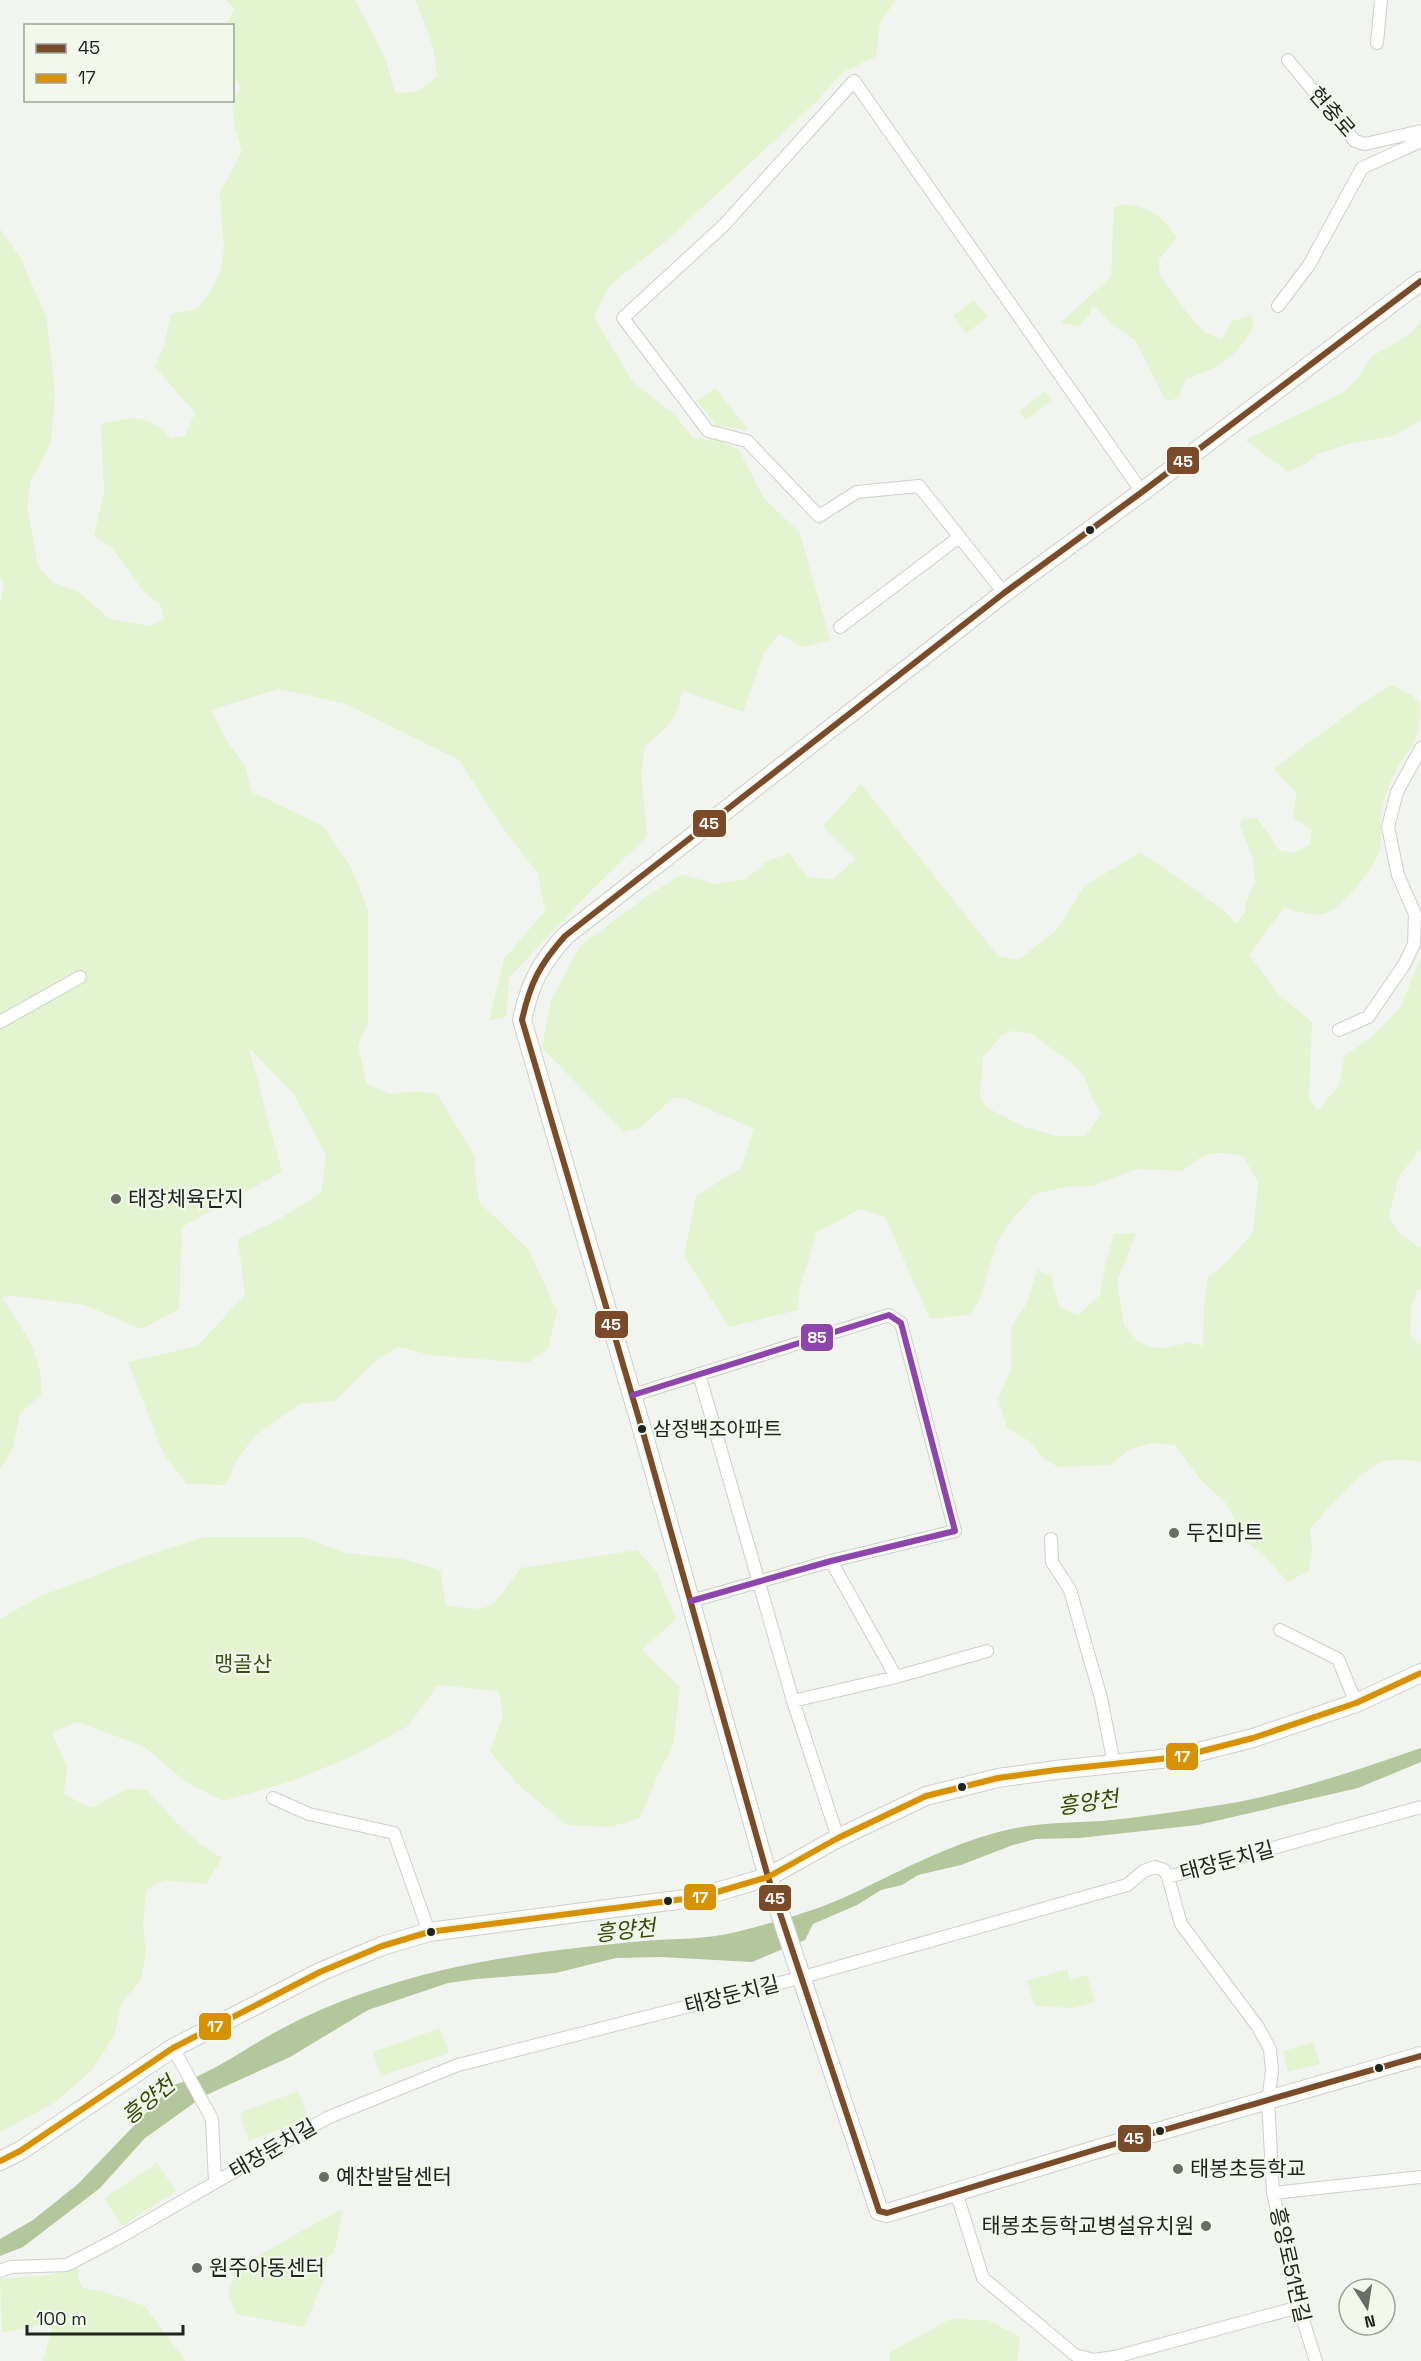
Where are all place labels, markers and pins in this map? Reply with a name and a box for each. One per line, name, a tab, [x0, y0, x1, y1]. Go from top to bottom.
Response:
unlabelled marker	[1084, 524, 1096, 536]
place label: 태장체육단지	[128, 1185, 244, 1212]
marker: 태장체육단지	[109, 1192, 123, 1206]
place label: 삼정백조아파트	[653, 1416, 782, 1442]
marker: 삼정백조아파트	[636, 1423, 648, 1435]
place label: 두진마트	[1186, 1519, 1263, 1546]
marker: 두진마트	[1167, 1526, 1181, 1540]
unlabelled marker	[956, 1781, 968, 1793]
unlabelled marker	[662, 1895, 674, 1907]
unlabelled marker	[425, 1926, 437, 1938]
unlabelled marker	[1373, 2062, 1385, 2074]
unlabelled marker	[1154, 2125, 1166, 2137]
place label: 태봉초등학교	[1190, 2155, 1306, 2182]
marker: 태봉초등학교	[1171, 2162, 1185, 2176]
place label: 예찬발달센터	[336, 2163, 452, 2190]
marker: 예찬발달센터	[317, 2170, 331, 2184]
place label: 태봉초등학교병설유치원	[981, 2212, 1194, 2239]
marker: 태봉초등학교병설유치원	[1199, 2219, 1213, 2233]
place label: 원주아동센터	[209, 2254, 325, 2281]
marker: 원주아동센터	[190, 2261, 204, 2275]

